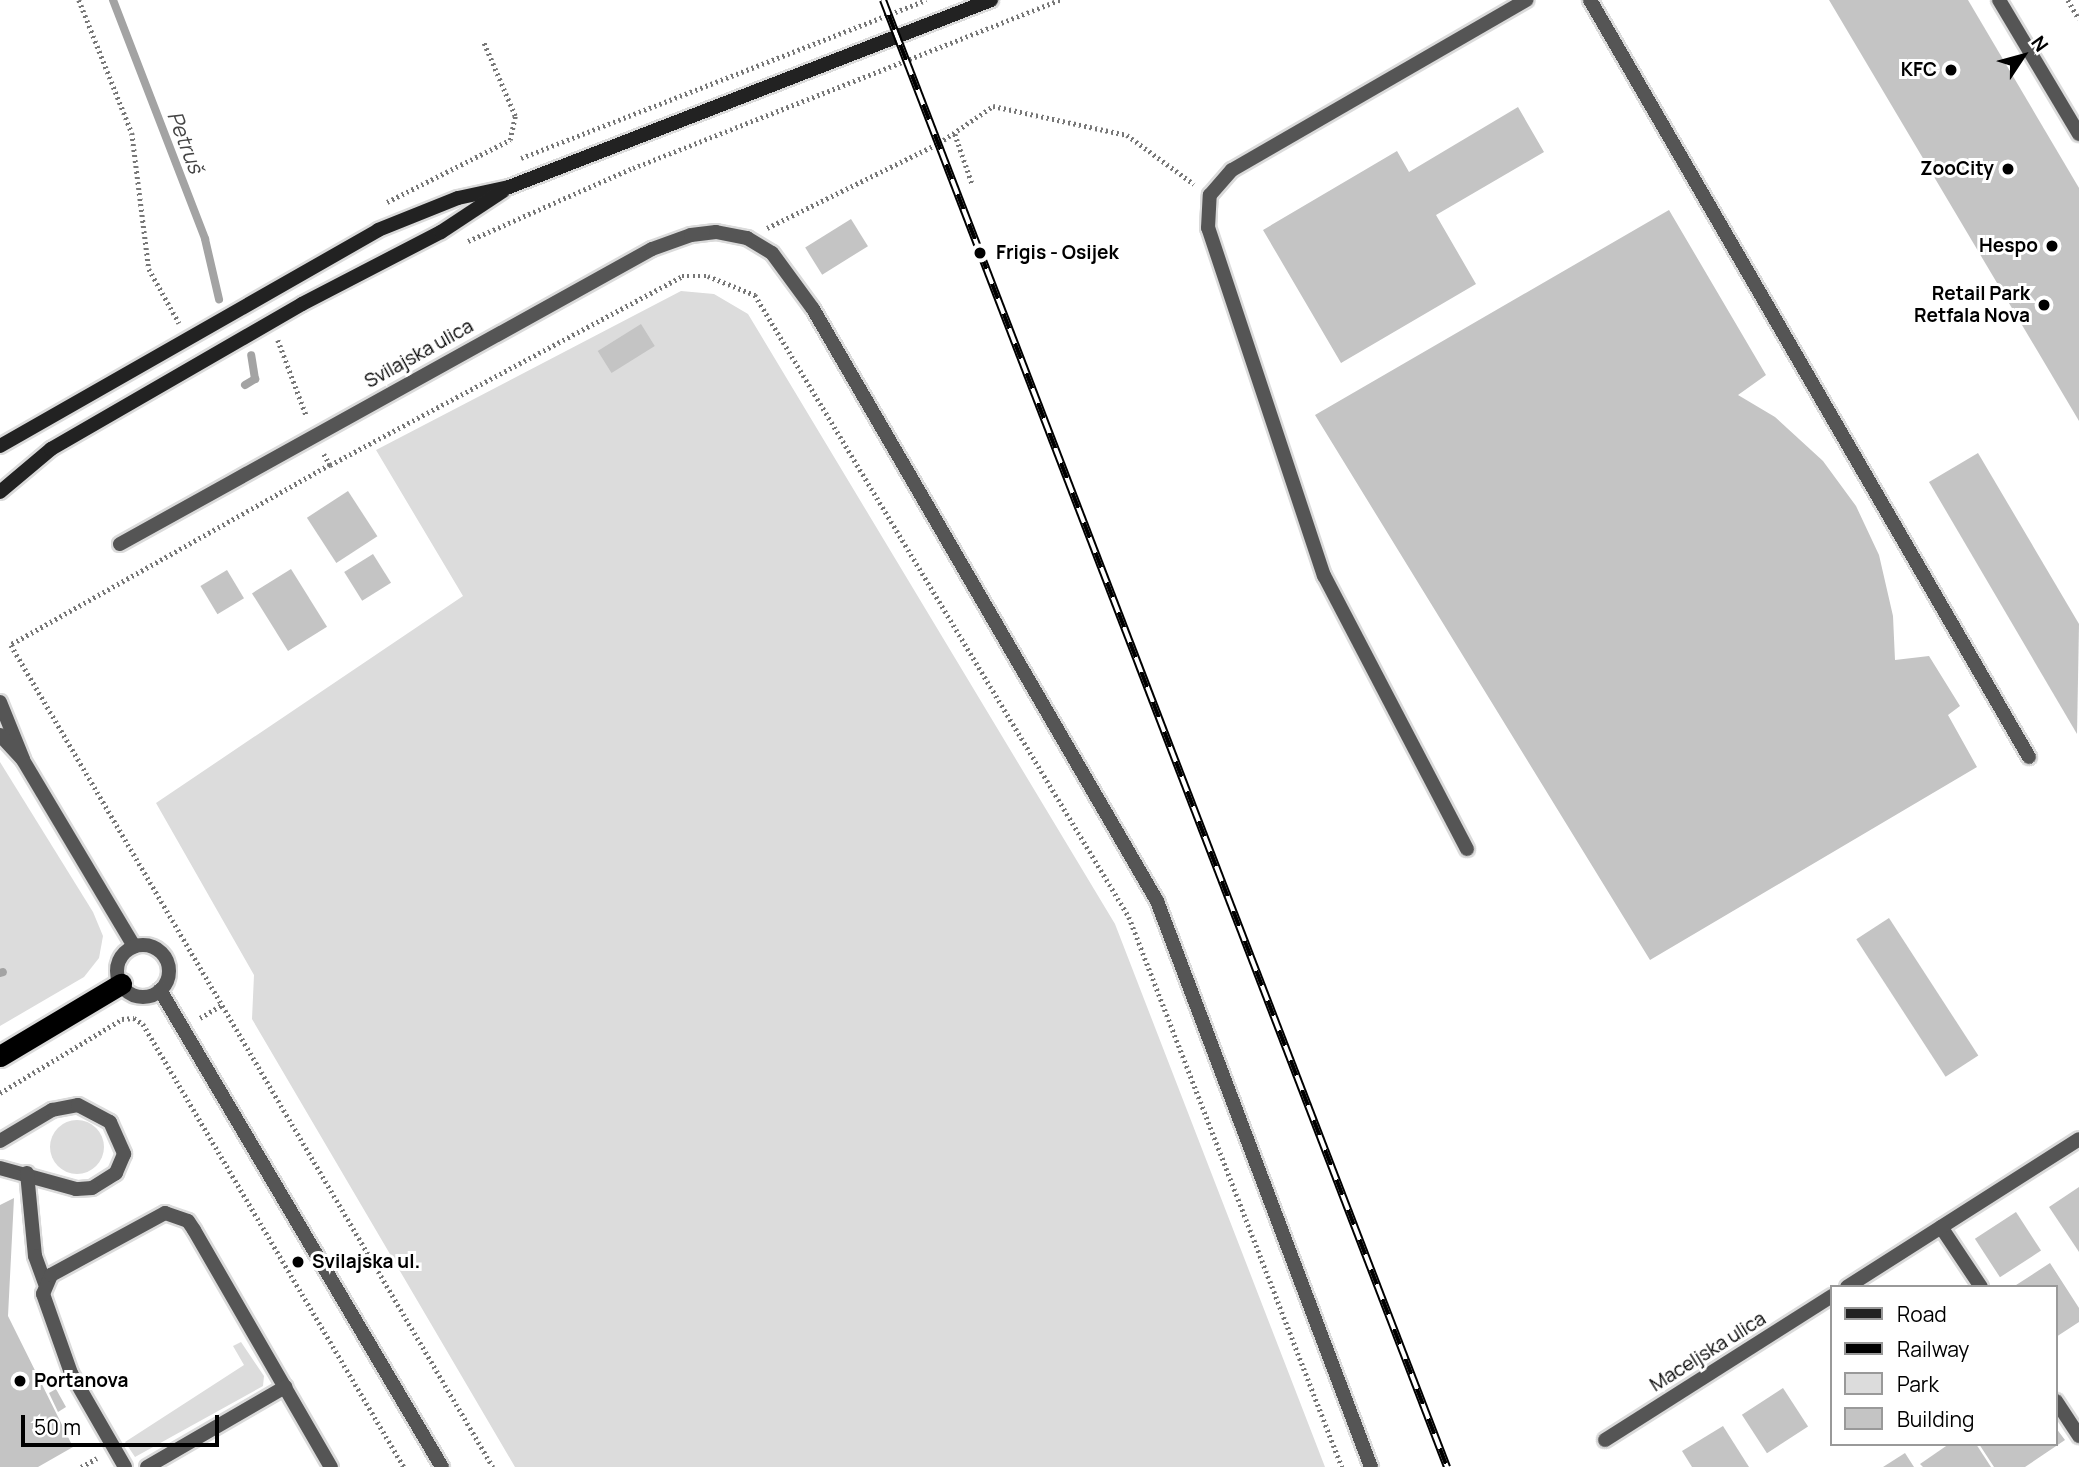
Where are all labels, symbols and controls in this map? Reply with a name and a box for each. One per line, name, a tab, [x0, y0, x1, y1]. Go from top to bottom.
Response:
north arrow	[1988, 21, 2058, 91]
text: N	[2025, 30, 2055, 57]
place label: KFC	[1901, 59, 1937, 81]
marker: KFC	[1943, 62, 1959, 78]
water label: Petruš	[163, 107, 209, 177]
place label: ZooCity	[1920, 158, 1994, 180]
marker: ZooCity	[2000, 161, 2016, 177]
place label: Hespo	[1979, 235, 2038, 257]
marker: Hespo	[2044, 238, 2060, 254]
place label: Frigis - Osijek	[996, 242, 1119, 264]
marker: Frigis - Osijek	[970, 243, 990, 263]
place label: Retail Park Retfala Nova	[1914, 283, 2030, 327]
marker: Retail Park Retfala Nova	[2036, 297, 2052, 313]
street label: Svilajska ulica	[361, 315, 477, 393]
place label: Svilajska ul.	[312, 1251, 420, 1273]
marker: Svilajska ul.	[290, 1254, 306, 1270]
legend	[1830, 1285, 2058, 1446]
text: Road	[1897, 1300, 1947, 1328]
street label: Maceljska ulica	[1646, 1307, 1770, 1397]
text: Railway	[1897, 1335, 1969, 1363]
place label: Portanova	[34, 1370, 128, 1392]
text: Park	[1897, 1370, 1939, 1398]
marker: Portanova	[12, 1373, 28, 1389]
scale bar	[24, 1400, 222, 1444]
text: Building	[1897, 1405, 1974, 1433]
text: 50 m	[34, 1413, 81, 1441]

